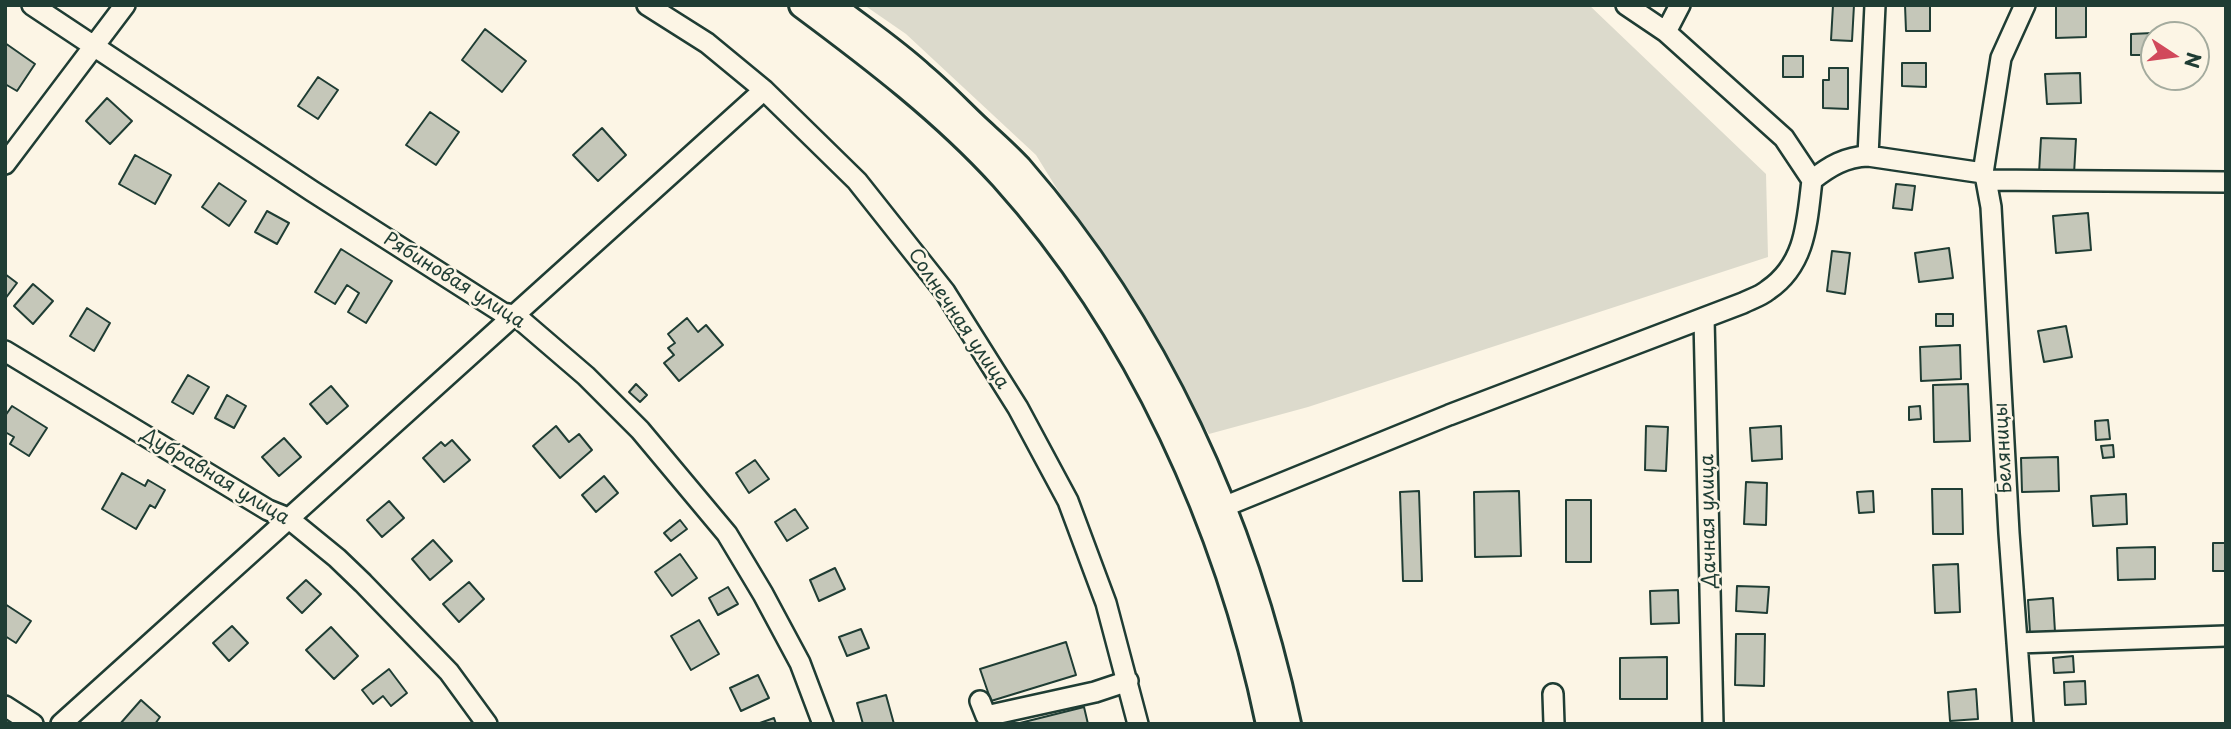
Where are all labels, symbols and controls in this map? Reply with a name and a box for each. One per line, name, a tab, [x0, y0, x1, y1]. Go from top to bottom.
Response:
north arrow	[2140, 21, 2210, 91]
text: N	[2178, 50, 2209, 71]
street label: Рябиновая улица	[379, 228, 529, 334]
street label: Солнечная улица	[903, 244, 1013, 394]
street label: Беляницы	[1990, 402, 2018, 494]
street label: Дубравная улица	[137, 424, 293, 530]
street label: Дачная улица	[1696, 454, 1722, 588]

